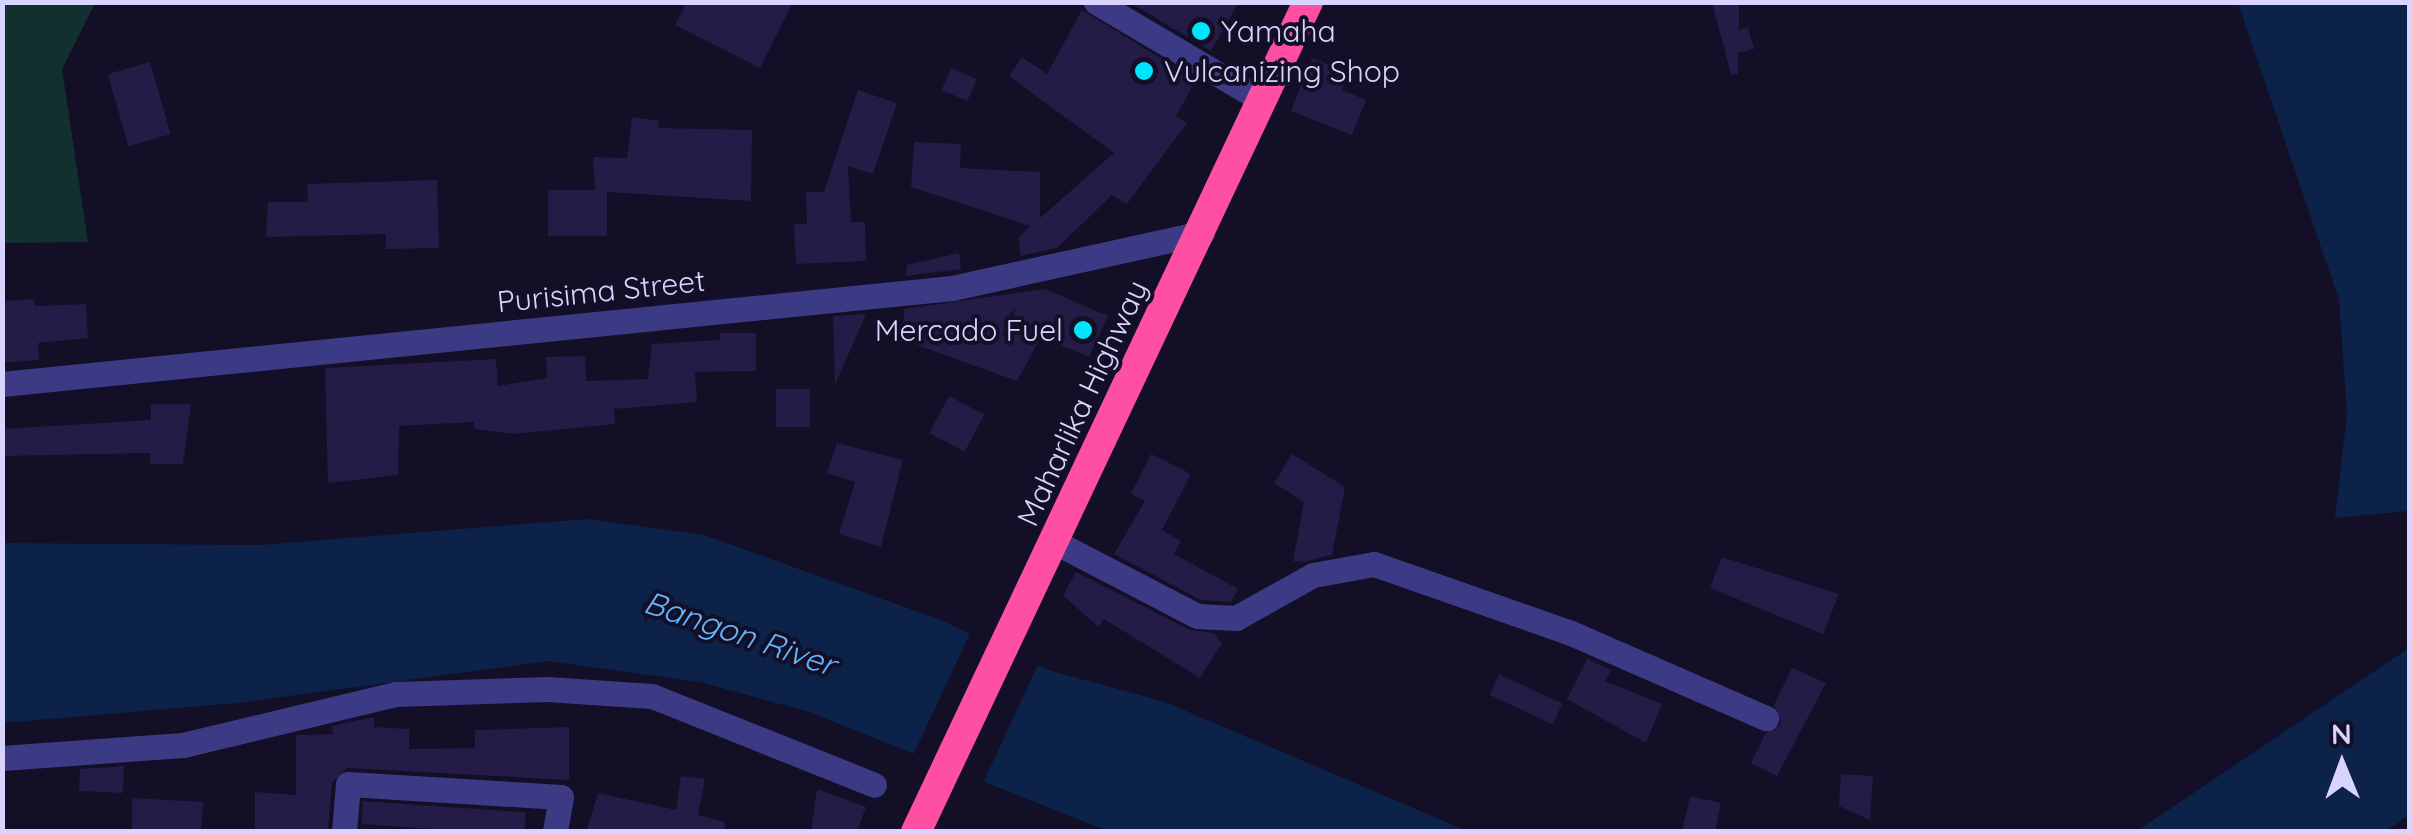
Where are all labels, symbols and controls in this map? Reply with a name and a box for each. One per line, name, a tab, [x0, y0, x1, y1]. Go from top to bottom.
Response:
place label: Yamaha	[1221, 13, 1336, 49]
marker: Yamaha	[1190, 20, 1212, 42]
place label: Vulcanizing Shop	[1164, 53, 1400, 89]
marker: Vulcanizing Shop	[1133, 60, 1155, 82]
street label: Purisima Street	[495, 262, 707, 320]
street label: Maharlika Highway	[1009, 274, 1155, 532]
place label: Mercado Fuel	[875, 312, 1063, 348]
marker: Mercado Fuel	[1072, 319, 1094, 341]
water label: Bangon River	[639, 582, 841, 684]
north arrow	[2292, 714, 2392, 814]
text: N	[2331, 716, 2352, 751]

